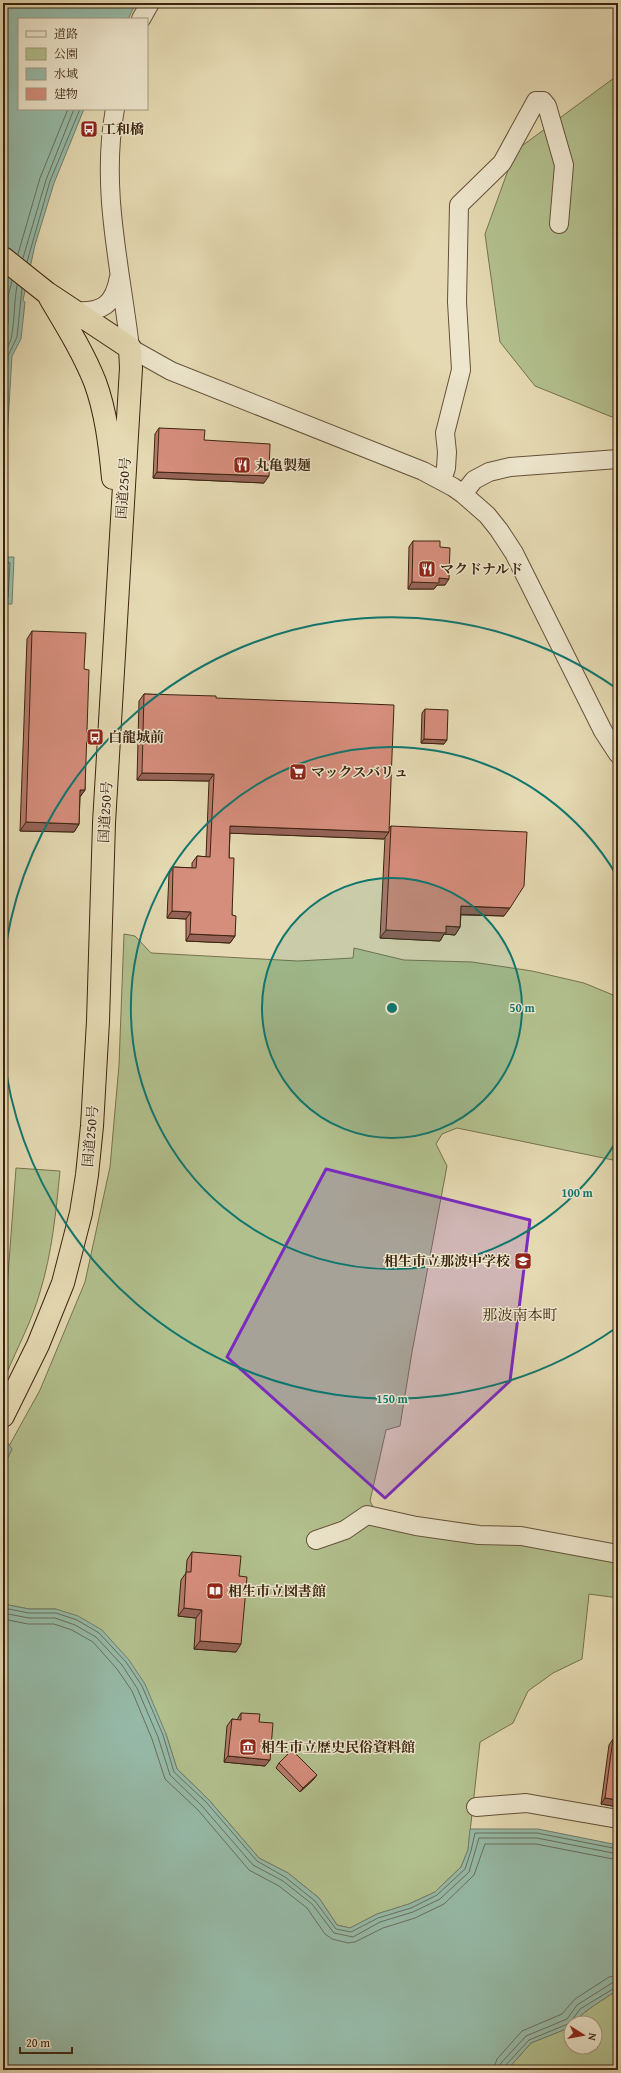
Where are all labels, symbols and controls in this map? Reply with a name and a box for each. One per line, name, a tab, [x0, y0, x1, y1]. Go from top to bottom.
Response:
legend	[18, 18, 148, 110]
text: 道路	[54, 25, 78, 42]
text: 公園	[54, 45, 78, 62]
text: 水域	[54, 65, 78, 82]
text: 建物	[54, 85, 78, 102]
bus stop icon: 工和橋	[79, 119, 99, 139]
place label: 工和橋	[102, 119, 144, 139]
restaurant icon: 丸亀製麺	[232, 455, 252, 475]
place label: 丸亀製麺	[255, 455, 311, 475]
street label: 国道250号	[111, 456, 135, 520]
restaurant icon: マクドナルド	[417, 559, 437, 579]
place label: マクドナルド	[440, 559, 523, 579]
bus stop icon: 白龍城前	[85, 727, 105, 747]
place label: 白龍城前	[108, 727, 164, 747]
supermarket icon: マックスバリュ	[288, 762, 308, 782]
place label: マックスバリュ	[311, 762, 408, 782]
street label: 国道250号	[93, 780, 117, 844]
text: 50 m	[509, 999, 535, 1016]
centre of rings	[385, 1001, 399, 1015]
street label: 国道250号	[77, 1104, 103, 1168]
text: 100 m	[561, 1184, 594, 1201]
place label: 相生市立那波中学校	[384, 1251, 510, 1271]
school or university icon: 相生市立那波中学校	[513, 1251, 533, 1271]
district label: 那波南本町	[482, 1304, 558, 1325]
text: 150 m	[376, 1390, 409, 1407]
library icon: 相生市立図書館	[205, 1581, 225, 1601]
place label: 相生市立図書館	[228, 1581, 326, 1601]
museum icon: 相生市立歴史民俗資料館	[238, 1737, 258, 1757]
place label: 相生市立歴史民俗資料館	[261, 1737, 415, 1757]
north arrow	[563, 2015, 603, 2055]
scale bar	[20, 2029, 72, 2055]
text: N	[584, 2032, 601, 2043]
text: 20 m	[26, 2034, 50, 2051]

